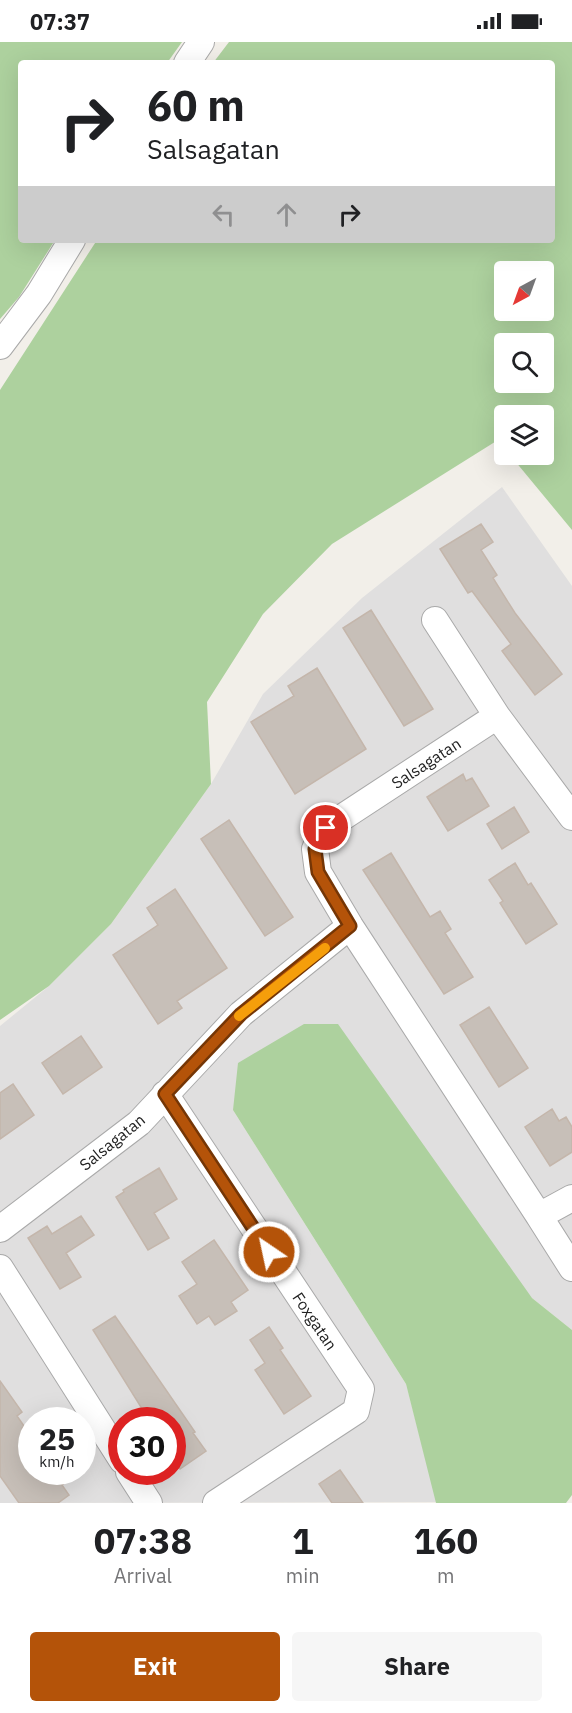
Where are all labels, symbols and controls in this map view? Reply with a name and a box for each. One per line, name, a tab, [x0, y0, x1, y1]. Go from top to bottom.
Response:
text: 07:37	[30, 7, 90, 36]
text: 60 m	[147, 78, 245, 133]
icon: right	[48, 84, 126, 162]
text: Salsagatan	[147, 131, 280, 166]
icon: left	[207, 198, 240, 231]
icon: ahead	[270, 198, 303, 231]
icon: right	[333, 198, 366, 231]
north arrow	[494, 261, 554, 321]
map controls	[494, 261, 554, 465]
button: search	[494, 333, 554, 393]
button: layers	[494, 405, 554, 465]
street label: Salsagatan	[388, 733, 464, 793]
pin	[300, 802, 351, 853]
icon: arrive	[309, 811, 342, 844]
street label: Salsagatan	[75, 1109, 149, 1175]
position arrow	[237, 1220, 301, 1284]
street label: Foxgatan	[288, 1288, 342, 1354]
speed limit sign: 30	[108, 1407, 186, 1485]
text: 25	[39, 1419, 75, 1458]
text: km/h	[39, 1452, 75, 1471]
text: 07:38	[94, 1517, 192, 1564]
text: 1	[292, 1517, 314, 1564]
text: 160	[413, 1517, 478, 1564]
text: Arrival	[114, 1562, 172, 1589]
text: min	[286, 1562, 320, 1589]
text: m	[437, 1562, 455, 1589]
button: Exit	[30, 1632, 280, 1701]
button: Share	[292, 1632, 542, 1701]

